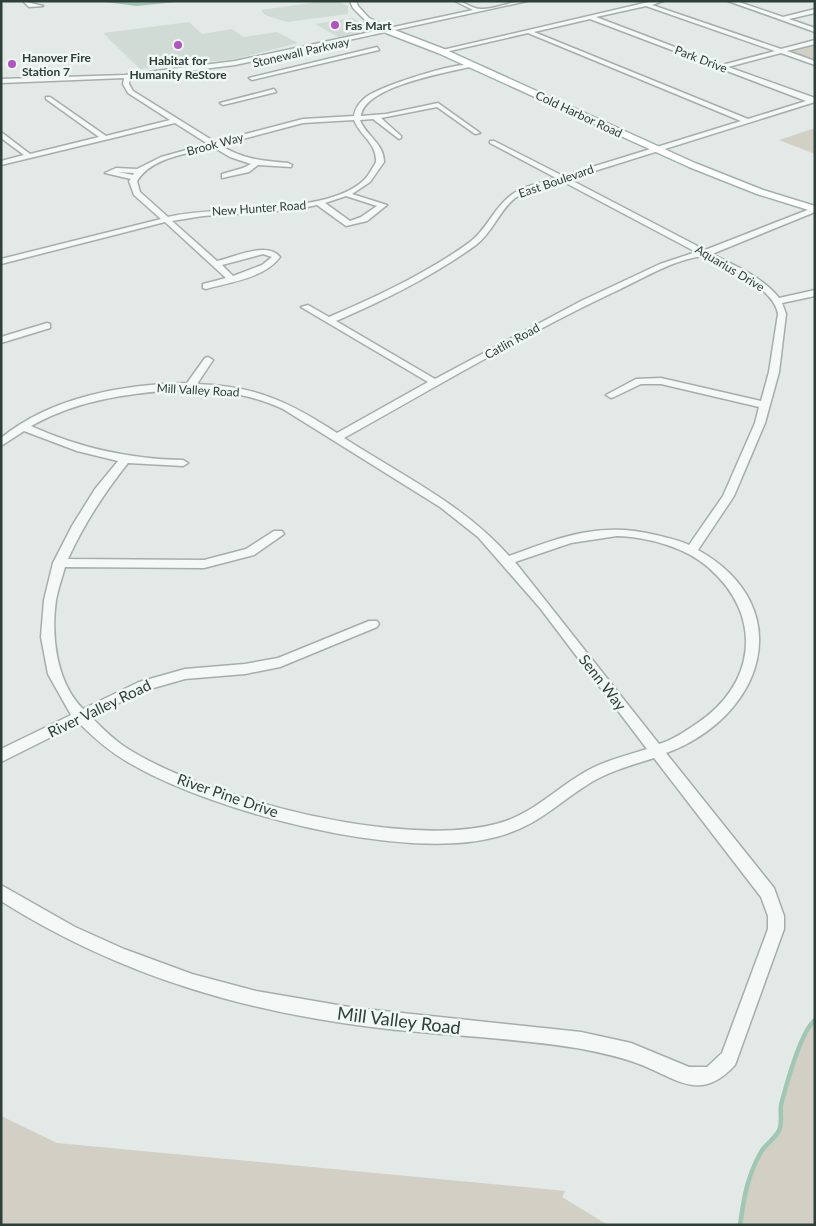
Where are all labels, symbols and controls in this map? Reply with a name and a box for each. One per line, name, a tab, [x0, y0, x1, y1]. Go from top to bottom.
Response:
place label: Fas Mart	[345, 18, 392, 33]
marker: Fas Mart	[329, 19, 341, 31]
street label: Stonewall Parkway	[251, 33, 352, 70]
marker: Habitat for Humanity ReStore	[172, 39, 184, 51]
street label: Park Drive	[673, 42, 729, 76]
place label: Hanover Fire Station 7	[22, 50, 91, 79]
place label: Habitat for Humanity ReStore	[129, 53, 227, 82]
marker: Hanover Fire Station 7	[6, 58, 18, 70]
street label: Cold Harbor Road	[533, 87, 625, 141]
street label: Brook Way	[185, 129, 246, 159]
street label: East Boulevard	[516, 161, 596, 201]
street label: New Hunter Road	[211, 197, 307, 219]
street label: Aquarius Drive	[693, 241, 767, 295]
street label: Catlin Road	[482, 320, 542, 362]
street label: Mill Valley Road	[156, 380, 240, 400]
street label: Senn Way	[576, 650, 631, 714]
street label: River Valley Road	[44, 675, 154, 741]
street label: River Pine Drive	[175, 769, 281, 821]
street label: Mill Valley Road	[336, 1002, 462, 1038]

